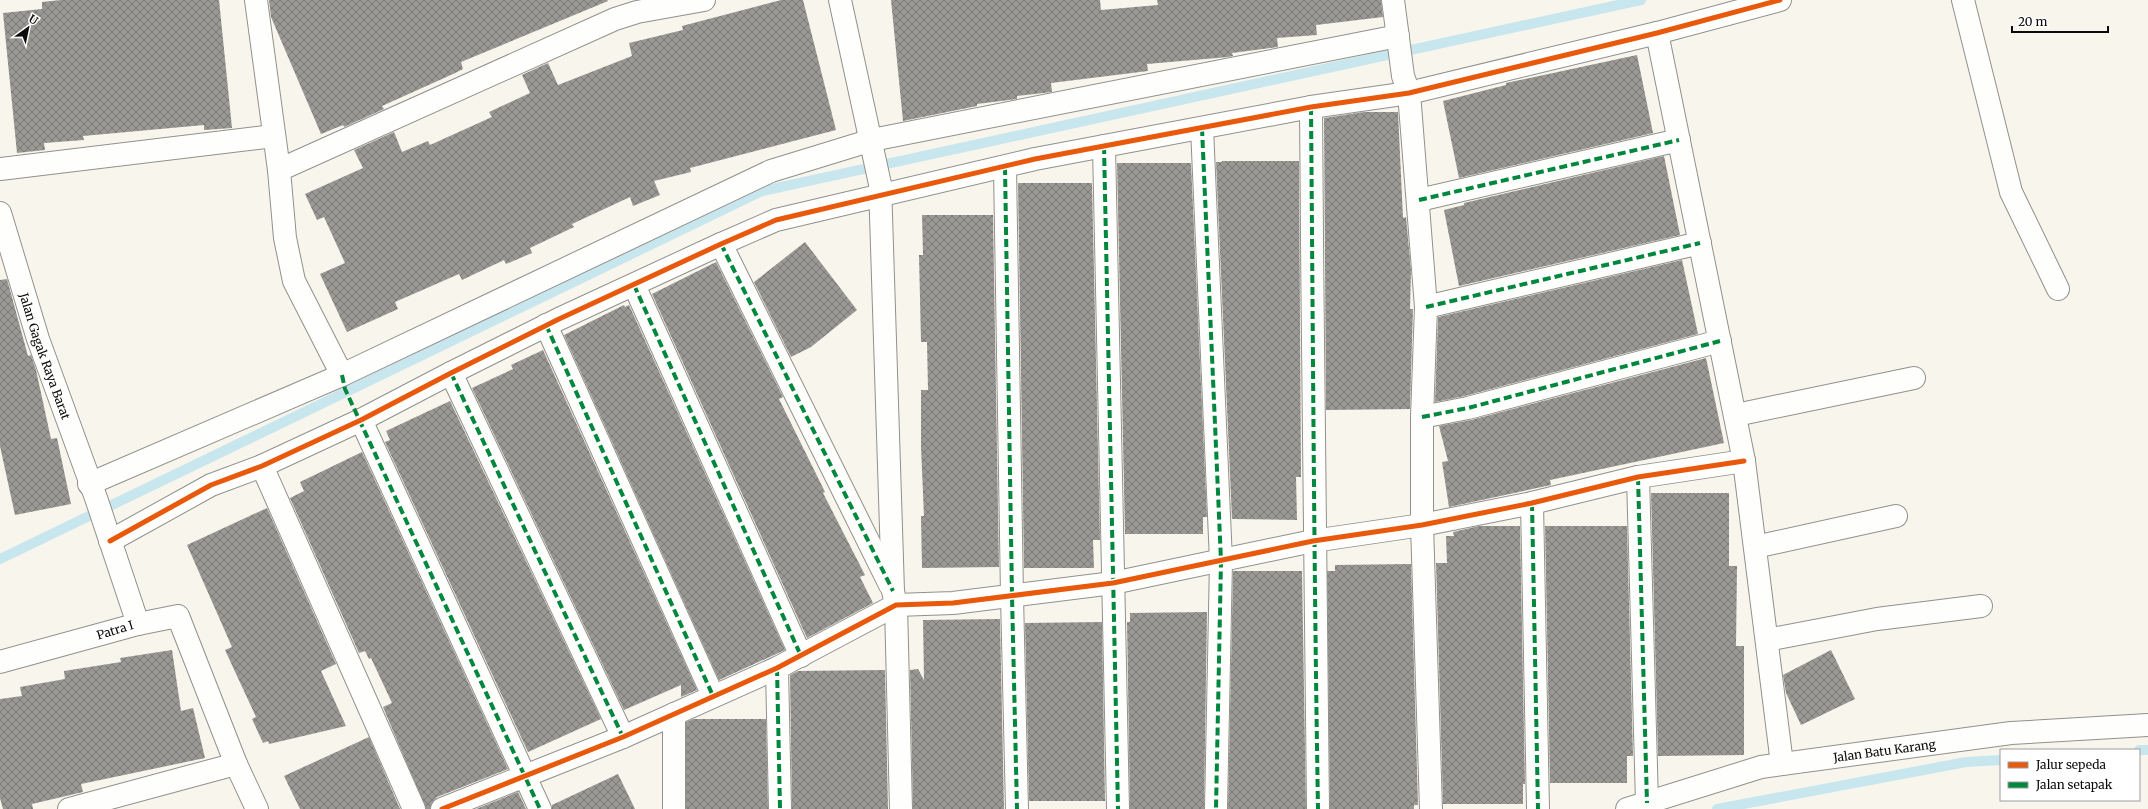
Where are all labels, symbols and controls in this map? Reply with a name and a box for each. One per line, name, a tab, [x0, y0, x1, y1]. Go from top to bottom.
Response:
north arrow	[8, 8, 48, 48]
scale bar	[2012, 8, 2108, 34]
text: U	[26, 12, 41, 28]
text: 20 m	[2018, 14, 2047, 29]
street label: Jalan Gagak Raya Barat	[17, 290, 74, 422]
street label: Patra I	[95, 617, 135, 643]
street label: Jalan Batu Karang	[1831, 736, 1937, 765]
legend	[2000, 749, 2140, 801]
text: Jalur sepeda	[2035, 757, 2107, 772]
text: Jalan setapak	[2035, 777, 2113, 792]

